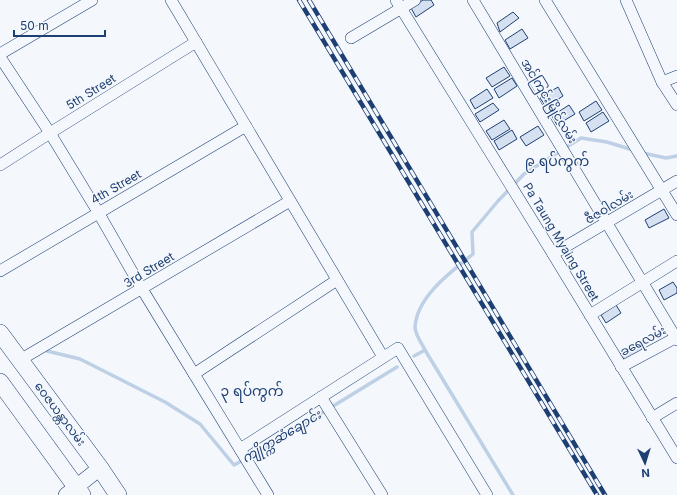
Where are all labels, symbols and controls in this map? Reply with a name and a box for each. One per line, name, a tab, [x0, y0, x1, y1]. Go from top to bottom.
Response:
scale bar	[14, 12, 105, 38]
text: 50 m	[20, 18, 49, 33]
street label: အင်ကြင်းမြိုင်လမ်း	[516, 55, 582, 147]
street label: 5th Street	[63, 70, 118, 113]
district label: ၉ ရပ်ကွက်	[525, 151, 589, 173]
street label: 4th Street	[88, 166, 144, 207]
street label: Pa Taung Myaing Street	[520, 180, 603, 304]
street label: ဇီဇဝါလမ်း	[581, 186, 636, 227]
street label: 3rd Street	[121, 249, 177, 291]
street label: ခရေလမ်း	[617, 321, 670, 361]
street label: ဝေဇယန္တာလမ်း	[29, 378, 90, 450]
district label: ၃ ရပ်ကွက်	[220, 381, 284, 403]
water label: ကျိုက္ကဆံချောင်း	[238, 404, 327, 469]
north arrow	[625, 443, 665, 483]
text: N	[641, 466, 650, 480]

